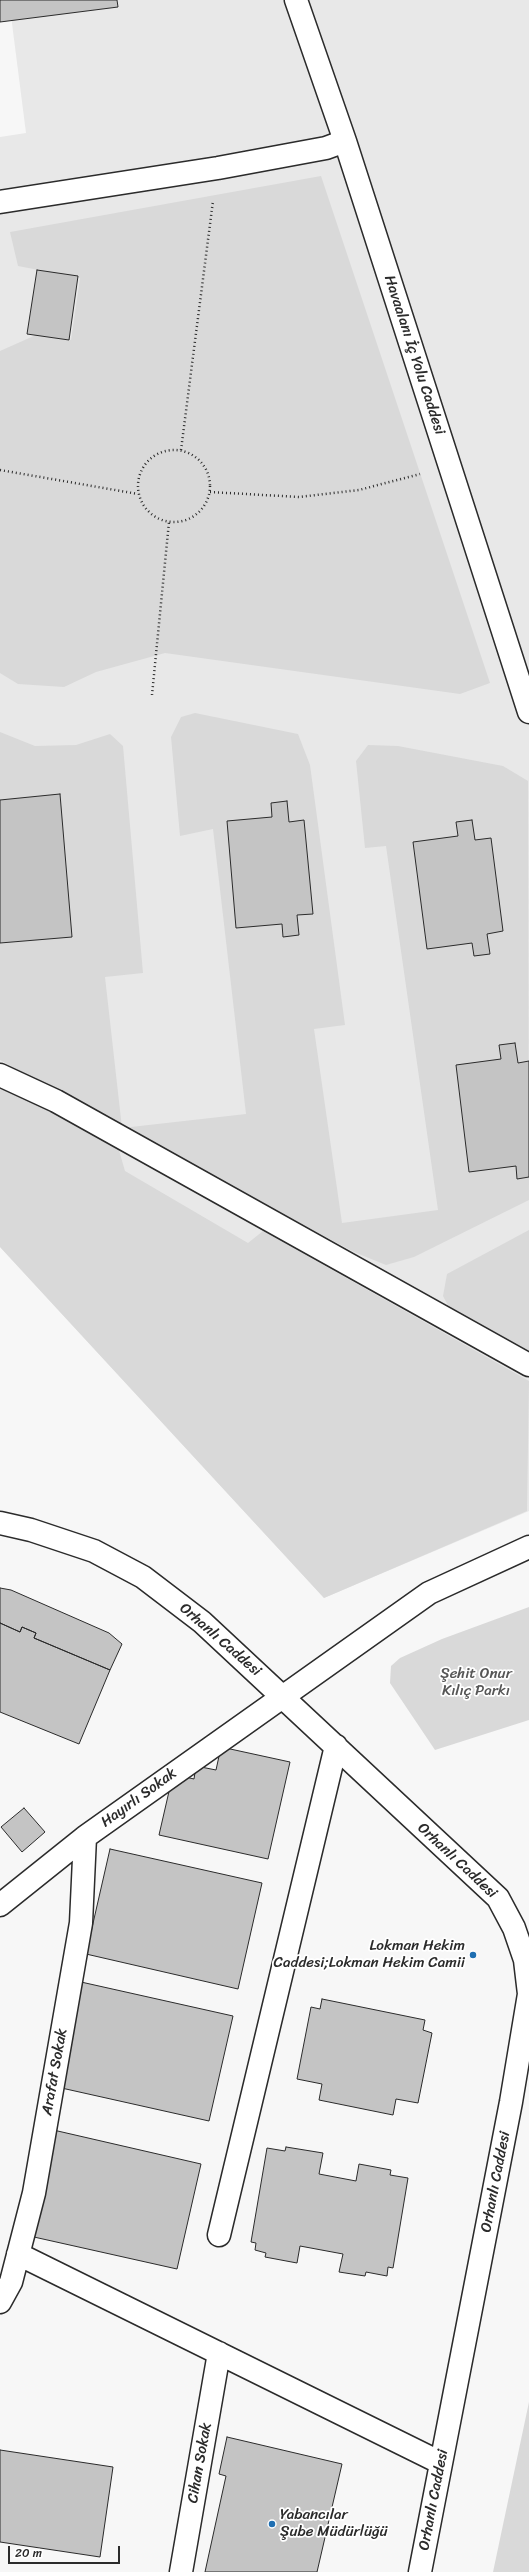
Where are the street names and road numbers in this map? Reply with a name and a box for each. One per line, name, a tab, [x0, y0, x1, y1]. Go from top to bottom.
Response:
street label: Havaalanı İç Yolu Caddesi	[380, 273, 448, 437]
street label: Orhanlı Caddesi	[175, 1600, 265, 1680]
street label: Hayırlı Sokak	[98, 1765, 180, 1831]
street label: Orhanlı Caddesi	[413, 1819, 501, 1903]
street label: Arafat Sokak	[38, 2027, 72, 2117]
street label: Orhanlı Caddesi	[477, 2130, 515, 2234]
street label: Cihan Sokak	[184, 2421, 216, 2505]
street label: Orhanlı Caddesi	[415, 2448, 453, 2552]

